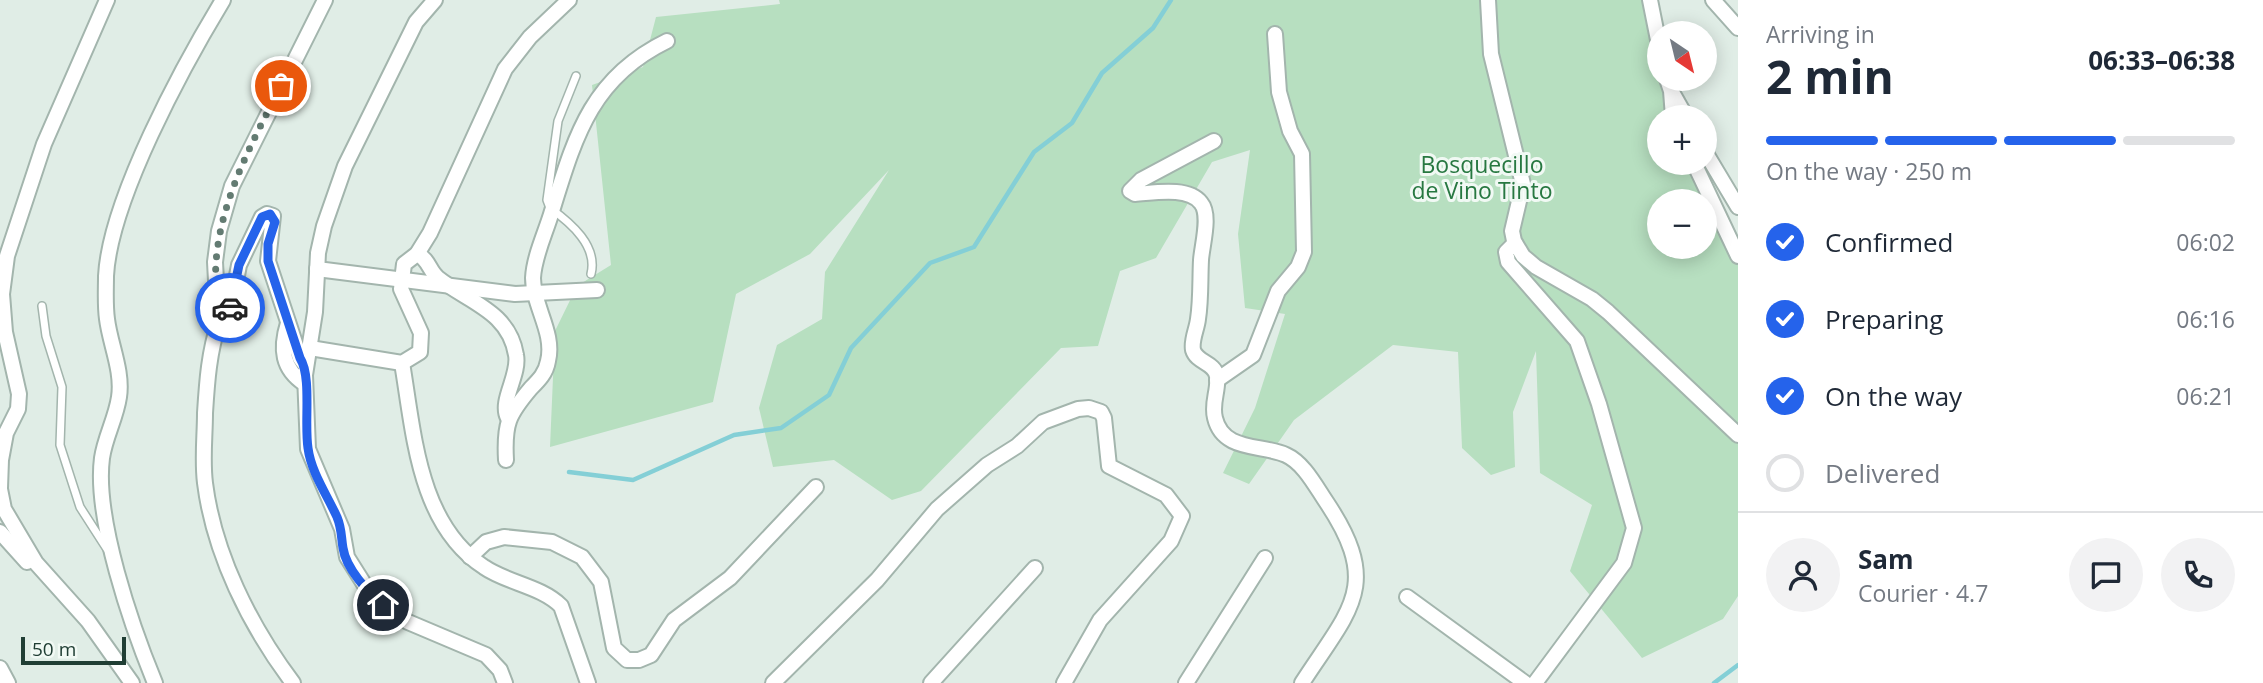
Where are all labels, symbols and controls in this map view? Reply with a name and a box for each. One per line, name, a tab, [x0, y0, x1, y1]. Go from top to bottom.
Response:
text: Arriving in	[1766, 18, 1875, 50]
north arrow	[1647, 21, 1717, 91]
map controls	[1647, 21, 1717, 259]
text: 06:33–06:38	[2088, 42, 2235, 78]
text: 2 min	[1766, 45, 1894, 107]
pin	[251, 56, 311, 116]
icon: bag	[262, 67, 300, 105]
button: +	[1647, 105, 1717, 175]
park label: Bosquecillo de Vino Tinto	[1411, 148, 1553, 206]
text: On the way · 250 m	[1766, 155, 1972, 187]
button: −	[1647, 189, 1717, 259]
icon: check	[1766, 223, 1804, 261]
text: Confirmed	[1825, 224, 1953, 260]
text: 06:02	[2176, 226, 2235, 258]
courier	[195, 273, 265, 343]
icon: car	[211, 289, 249, 327]
icon: check	[1766, 300, 1804, 338]
text: Preparing	[1825, 301, 1943, 337]
text: 06:16	[2176, 303, 2235, 335]
icon: check	[1766, 377, 1804, 415]
text: On the way	[1825, 378, 1962, 414]
text: 06:21	[2176, 380, 2235, 412]
text: Delivered	[1825, 455, 1940, 491]
button: person	[1766, 538, 1840, 612]
button: chat	[2069, 538, 2143, 612]
button: phone	[2161, 538, 2235, 612]
text: Sam	[1858, 541, 1914, 577]
pin	[353, 575, 413, 635]
text: Courier · 4.7	[1858, 577, 1988, 609]
icon: home	[364, 586, 402, 624]
scale bar	[21, 634, 126, 666]
text: 50 m	[32, 636, 76, 662]

